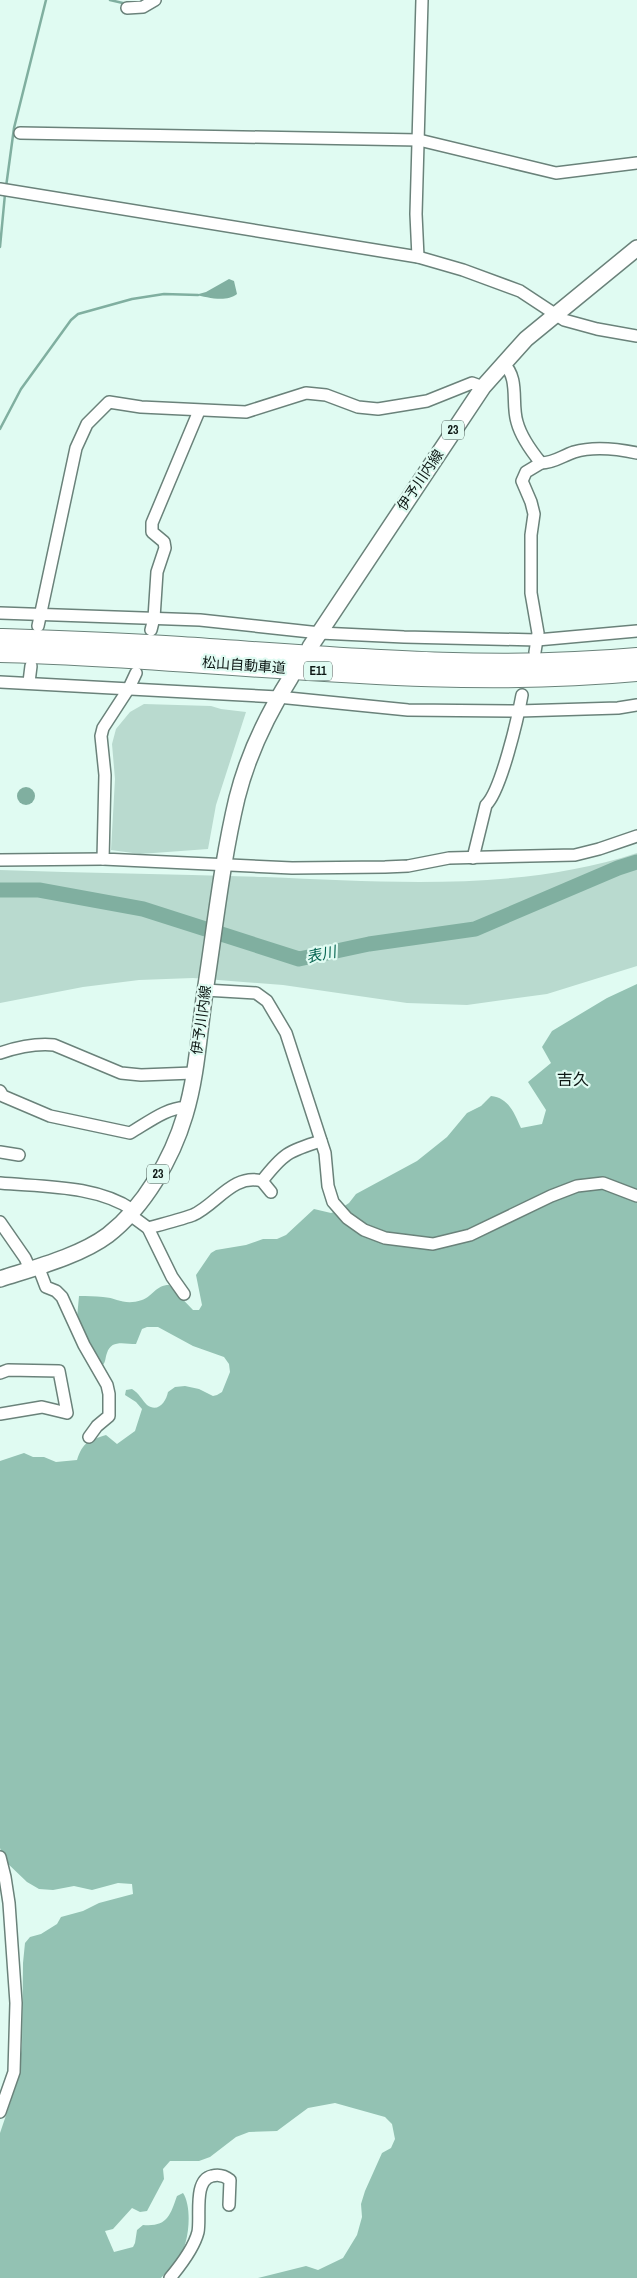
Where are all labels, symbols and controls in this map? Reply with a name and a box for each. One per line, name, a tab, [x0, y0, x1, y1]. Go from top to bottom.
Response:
road number: 23	[442, 420, 464, 440]
street label: 伊予川内線	[393, 446, 447, 514]
street label: 松山自動車道	[201, 653, 287, 677]
road number: E11	[304, 661, 332, 680]
water label: 表川	[304, 940, 340, 967]
street label: 伊予川内線	[187, 984, 215, 1056]
district label: 吉久	[557, 1068, 589, 1090]
road number: 23	[147, 1164, 169, 1184]

